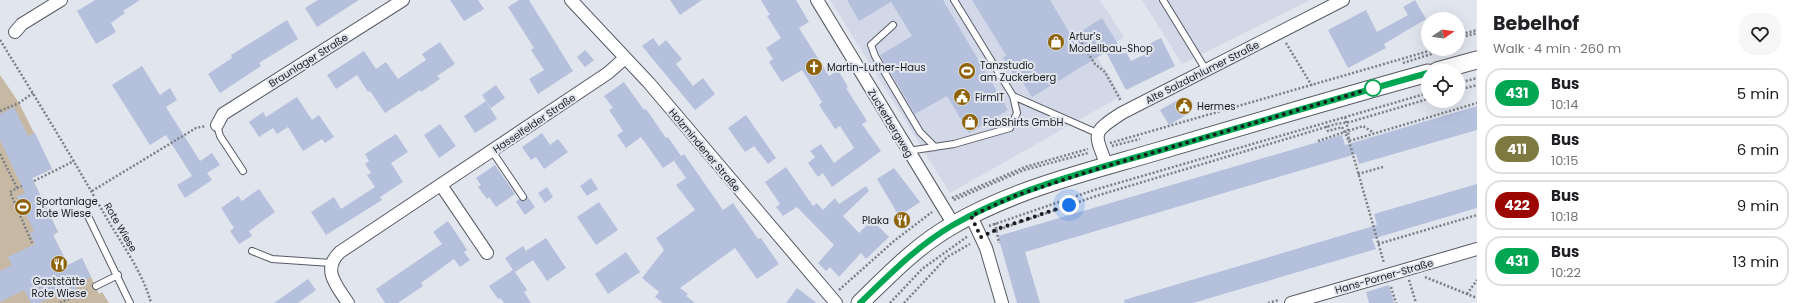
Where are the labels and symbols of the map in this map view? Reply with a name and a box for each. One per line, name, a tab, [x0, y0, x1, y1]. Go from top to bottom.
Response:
north arrow	[1421, 12, 1465, 56]
place label: Artur’s Modellbau-Shop	[1069, 29, 1153, 56]
street label: Braunlager Straße	[266, 30, 351, 91]
shop icon: Artur’s Modellbau-Shop	[1046, 32, 1066, 52]
street label: Alte Salzdahlumer Straße	[1143, 37, 1262, 108]
church icon: Martin-Luther-Haus	[804, 57, 824, 77]
place label: Tanzstudio am Zuckerberg	[980, 58, 1056, 85]
place label: Martin-Luther-Haus	[827, 60, 926, 75]
sports icon: Tanzstudio am Zuckerberg	[957, 61, 977, 81]
unlabelled marker	[1364, 79, 1382, 97]
street label: Zuckerbergweg	[864, 86, 917, 160]
public building icon: FirmIT	[952, 87, 972, 107]
street label: Hasselfelder Straße	[490, 90, 579, 157]
place label: FirmIT	[975, 90, 1005, 105]
public building icon: Hermes	[1174, 96, 1194, 116]
place label: Hermes	[1197, 99, 1236, 114]
street label: Holzmindener Straße	[665, 105, 744, 195]
shop icon: FabShirts GmbH	[960, 112, 980, 132]
place label: FabShirts GmbH	[983, 115, 1063, 130]
place label: Sportanlage Rote Wiese	[36, 194, 98, 221]
your location	[1059, 195, 1079, 215]
sports icon: Sportanlage Rote Wiese	[13, 197, 33, 217]
street label: Rote Wiese	[100, 200, 141, 255]
restaurant icon: Plaka	[892, 210, 912, 230]
place label: Plaka	[862, 213, 889, 228]
restaurant icon: Gaststätte Rote Wiese	[49, 254, 69, 274]
street label: Hans-Porner-Straße	[1333, 255, 1435, 298]
place label: Gaststätte Rote Wiese	[32, 274, 86, 301]

